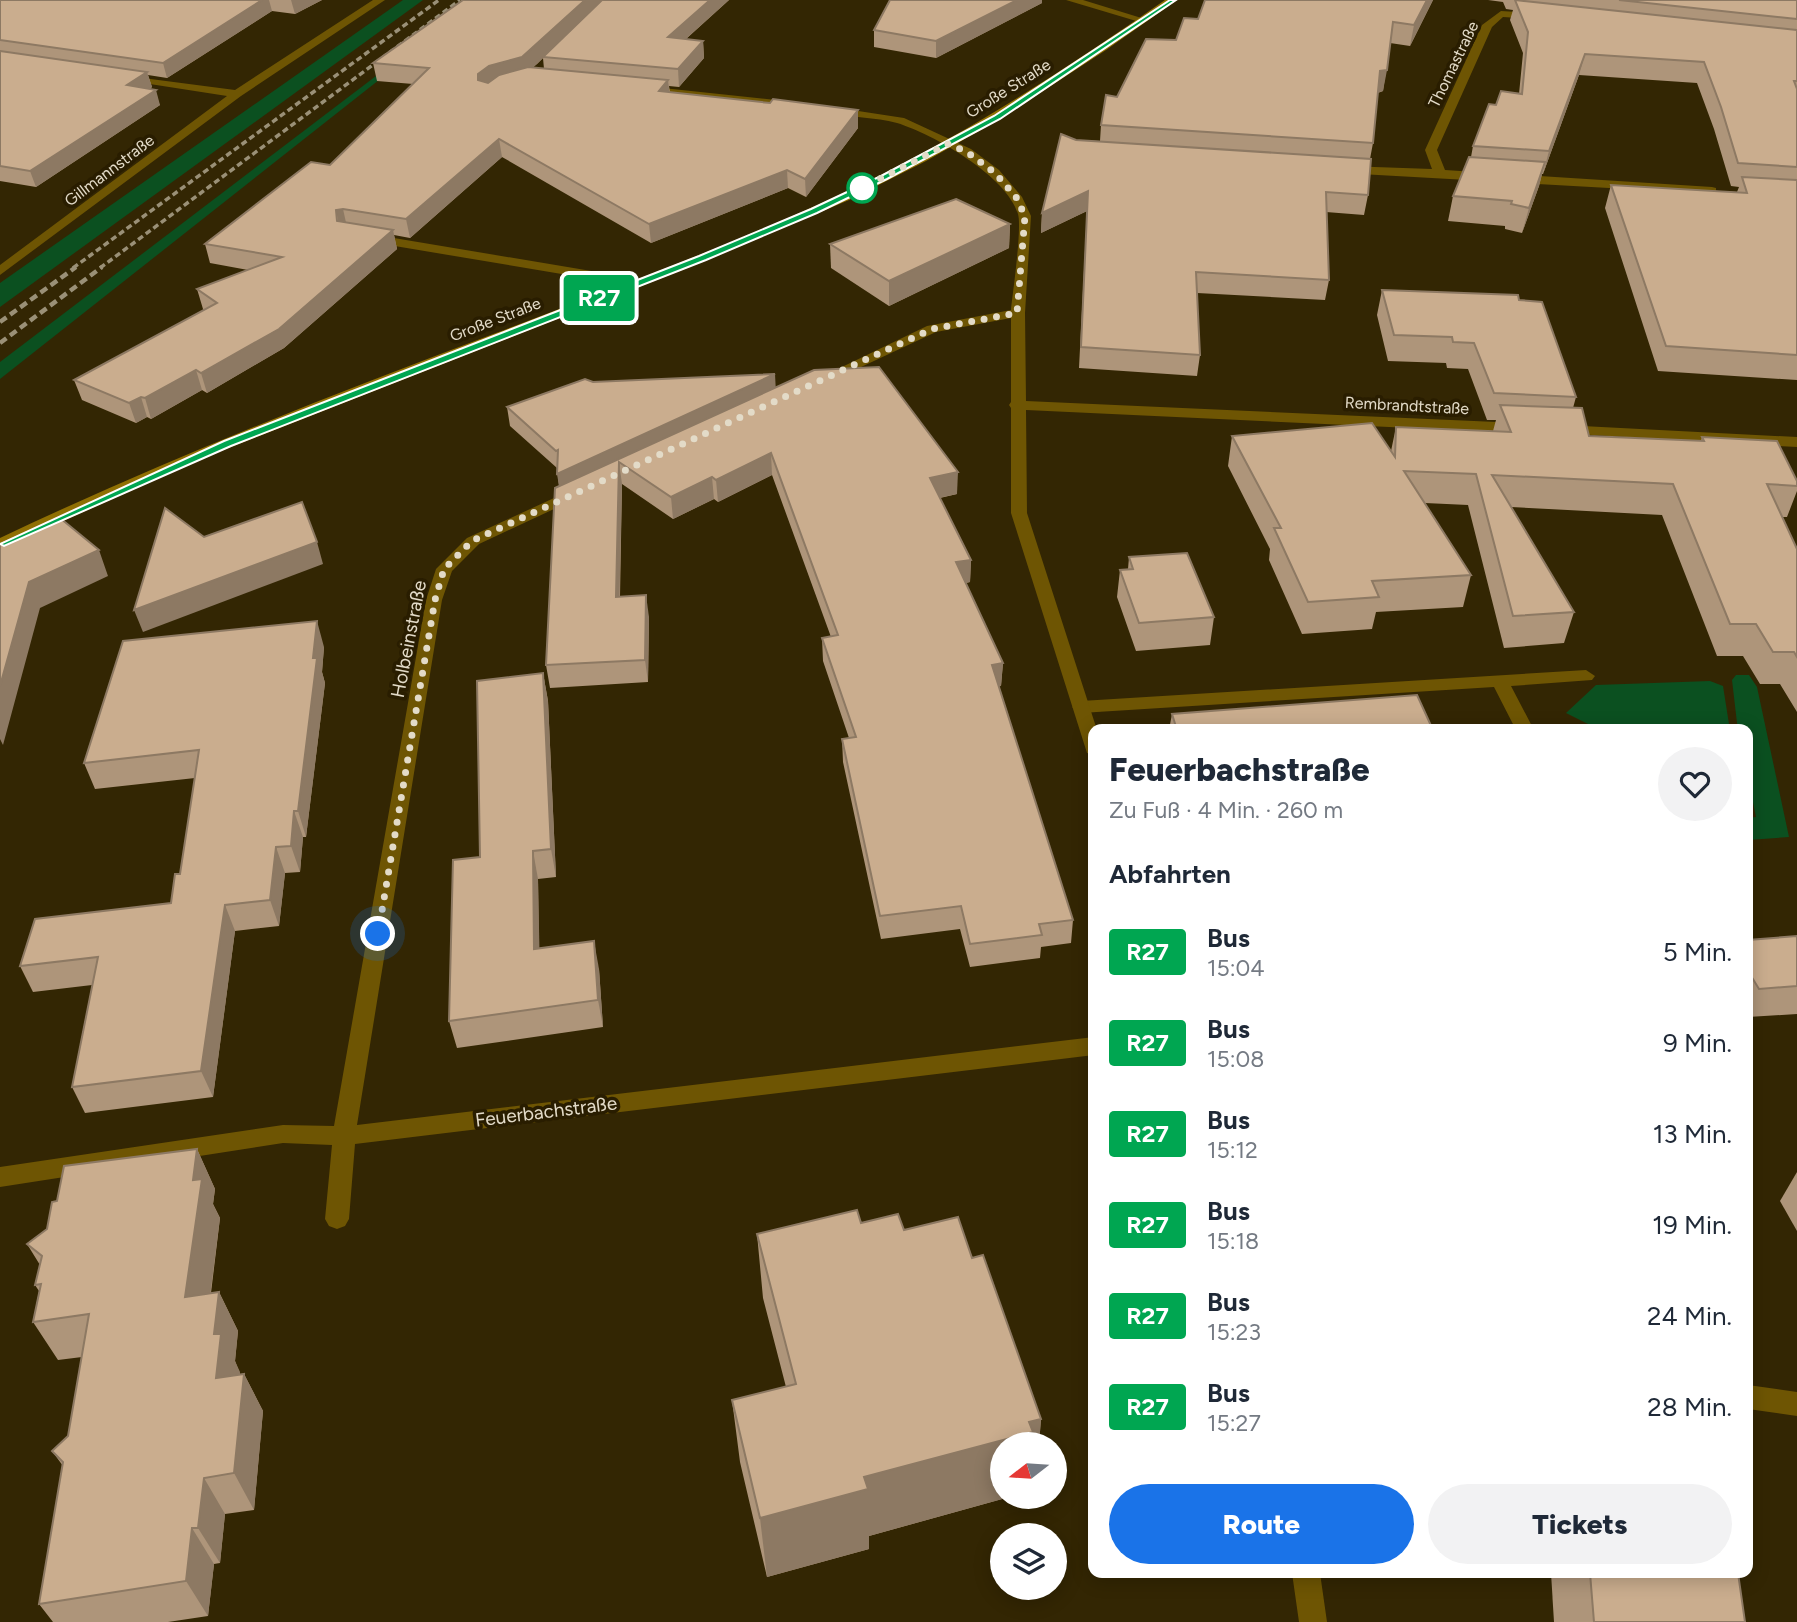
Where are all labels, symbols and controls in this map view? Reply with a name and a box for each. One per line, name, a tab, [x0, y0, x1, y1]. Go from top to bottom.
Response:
street label: Thomastraße	[1424, 18, 1483, 110]
street label: Große Straße	[963, 55, 1054, 122]
street label: Gillmannstraße	[61, 130, 158, 210]
unlabelled marker	[847, 173, 877, 203]
line badge: R27	[559, 275, 639, 321]
text: R27	[578, 283, 620, 312]
street label: Große Straße	[447, 293, 544, 345]
street label: Rembrandtstraße	[1344, 393, 1470, 418]
street label: Holbeinstraße	[386, 578, 431, 700]
button: heart	[1658, 747, 1732, 821]
text: Feuerbachstraße	[1109, 750, 1369, 789]
text: Zu Fuß · 4 Min. · 260 m	[1109, 796, 1343, 824]
text: Abfahrten	[1109, 858, 1231, 890]
your location	[360, 916, 395, 951]
text: Bus	[1207, 922, 1250, 954]
text: 5 Min.	[1663, 936, 1732, 968]
text: R27	[1126, 937, 1169, 966]
text: 15:04	[1207, 954, 1265, 982]
text: Bus	[1207, 1013, 1250, 1045]
text: 9 Min.	[1663, 1027, 1732, 1059]
text: R27	[1126, 1028, 1169, 1057]
text: 15:08	[1207, 1045, 1264, 1073]
street label: Feuerbachstraße	[474, 1091, 618, 1132]
text: Bus	[1207, 1104, 1250, 1136]
text: 13 Min.	[1653, 1118, 1732, 1150]
text: R27	[1126, 1119, 1169, 1148]
text: 15:12	[1207, 1136, 1258, 1164]
text: Bus	[1207, 1195, 1250, 1227]
text: 19 Min.	[1652, 1209, 1732, 1241]
text: R27	[1126, 1210, 1169, 1239]
text: 15:18	[1207, 1227, 1259, 1255]
text: Bus	[1207, 1286, 1250, 1318]
text: 24 Min.	[1647, 1300, 1732, 1332]
text: R27	[1126, 1301, 1169, 1330]
text: 15:23	[1207, 1318, 1261, 1346]
text: Bus	[1207, 1377, 1250, 1409]
text: 28 Min.	[1647, 1391, 1732, 1423]
text: R27	[1126, 1392, 1169, 1421]
text: 15:27	[1207, 1409, 1261, 1437]
north arrow	[990, 1432, 1068, 1508]
map controls	[990, 1432, 1067, 1600]
button: Route	[1109, 1484, 1414, 1564]
button: Tickets	[1428, 1484, 1732, 1564]
button: layers	[990, 1523, 1067, 1600]

